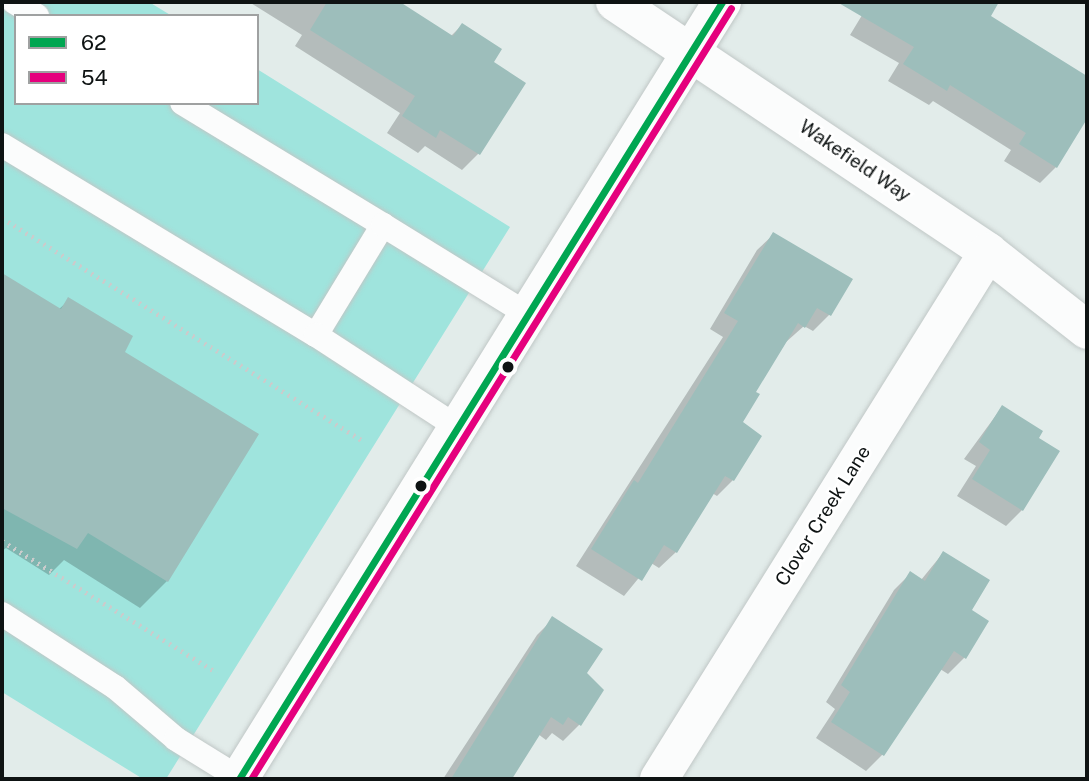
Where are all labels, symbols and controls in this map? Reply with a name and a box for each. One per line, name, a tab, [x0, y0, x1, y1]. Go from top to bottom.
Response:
legend	[14, 14, 259, 105]
text: 62	[81, 30, 107, 55]
text: 54	[81, 65, 108, 90]
street label: Wakefield Way	[795, 115, 915, 207]
unlabelled marker	[501, 360, 515, 374]
street label: Clover Creek Lane	[771, 442, 875, 590]
unlabelled marker	[414, 479, 428, 493]

